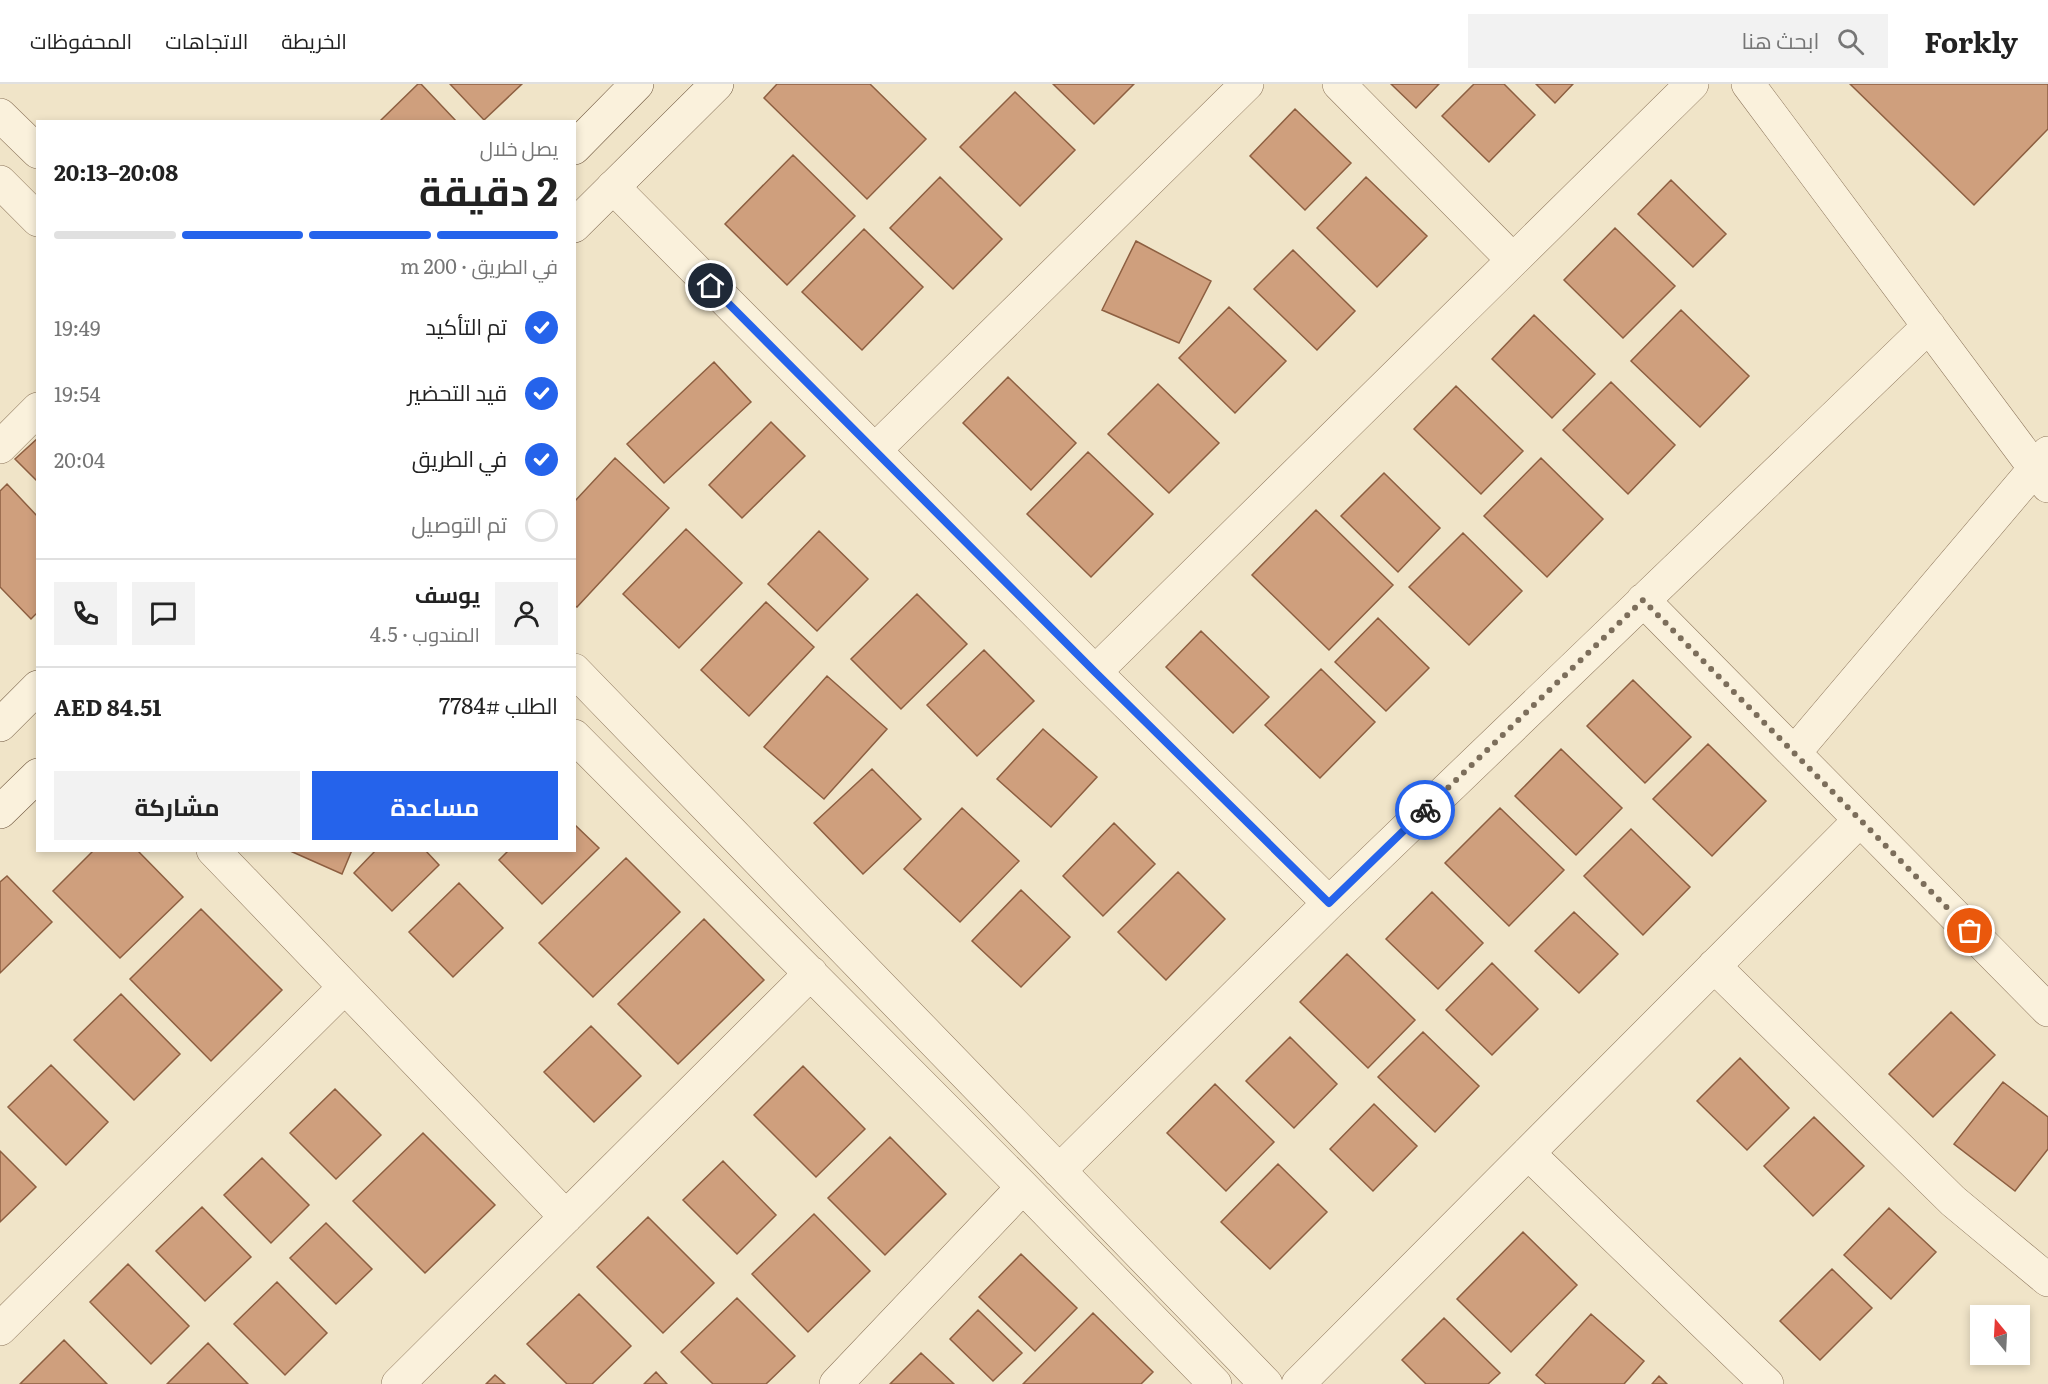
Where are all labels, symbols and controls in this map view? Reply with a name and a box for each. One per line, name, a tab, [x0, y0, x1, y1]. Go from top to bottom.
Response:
search box	[1468, 14, 1888, 68]
text: Forkly	[1924, 20, 2018, 62]
text: ابحث هنا	[1741, 23, 1819, 56]
text: المحفوظات	[30, 24, 132, 55]
text: الاتجاهات	[165, 24, 248, 55]
text: الخريطة	[281, 24, 347, 55]
icon: search	[1834, 25, 1867, 58]
text: يصل خلال	[480, 132, 558, 162]
text: 20:08–20:13	[54, 155, 178, 188]
text: 2 دقيقة	[419, 160, 558, 218]
text: في الطريق · 200 m	[400, 250, 558, 280]
pin	[685, 260, 736, 311]
icon: home	[694, 269, 727, 302]
text: تم التأكيد	[425, 309, 507, 342]
icon: check	[525, 311, 558, 344]
text: 19:49	[54, 312, 100, 342]
text: قيد التحضير	[407, 375, 507, 408]
icon: check	[525, 377, 558, 410]
text: 19:54	[54, 378, 100, 408]
text: في الطريق	[412, 441, 507, 474]
icon: check	[525, 443, 558, 476]
text: 20:04	[54, 444, 105, 474]
text: تم التوصيل	[411, 507, 507, 540]
text: يوسف	[415, 577, 480, 610]
button: phone	[54, 582, 117, 645]
button: chat	[132, 582, 195, 645]
button: person	[495, 582, 558, 645]
text: المندوب · 4.5	[370, 618, 480, 648]
text: الطلب #7784	[439, 688, 558, 721]
text: AED 84.51	[54, 690, 161, 723]
button: مشاركة	[54, 771, 300, 840]
button: مساعدة	[312, 771, 558, 840]
courier	[1395, 780, 1455, 840]
icon: bike	[1409, 794, 1442, 827]
pin	[1944, 905, 1995, 956]
icon: bag	[1953, 914, 1986, 947]
north arrow	[1970, 1305, 2030, 1365]
map controls	[1970, 1305, 2030, 1365]

